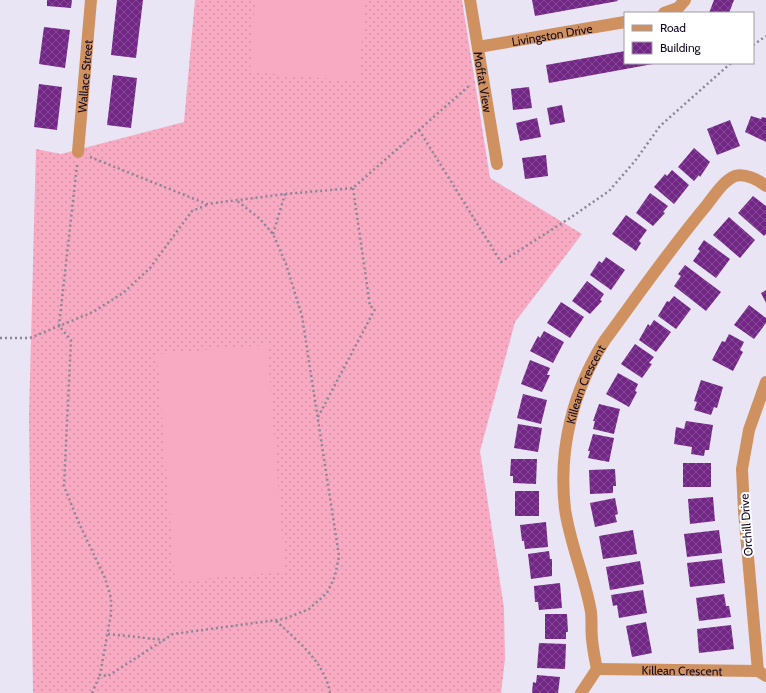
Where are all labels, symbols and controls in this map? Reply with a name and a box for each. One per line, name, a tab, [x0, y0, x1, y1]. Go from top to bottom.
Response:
legend	[624, 12, 754, 64]
street label: Livingston Drive	[510, 20, 593, 49]
text: Road	[660, 20, 686, 35]
street label: Wallace Street	[74, 39, 95, 113]
text: Building	[660, 40, 702, 55]
street label: Moffat View	[471, 50, 496, 114]
street label: Killearn Crescent	[562, 342, 608, 425]
street label: Orchill Drive	[736, 493, 756, 557]
street label: Killean Crescent	[641, 662, 723, 678]

